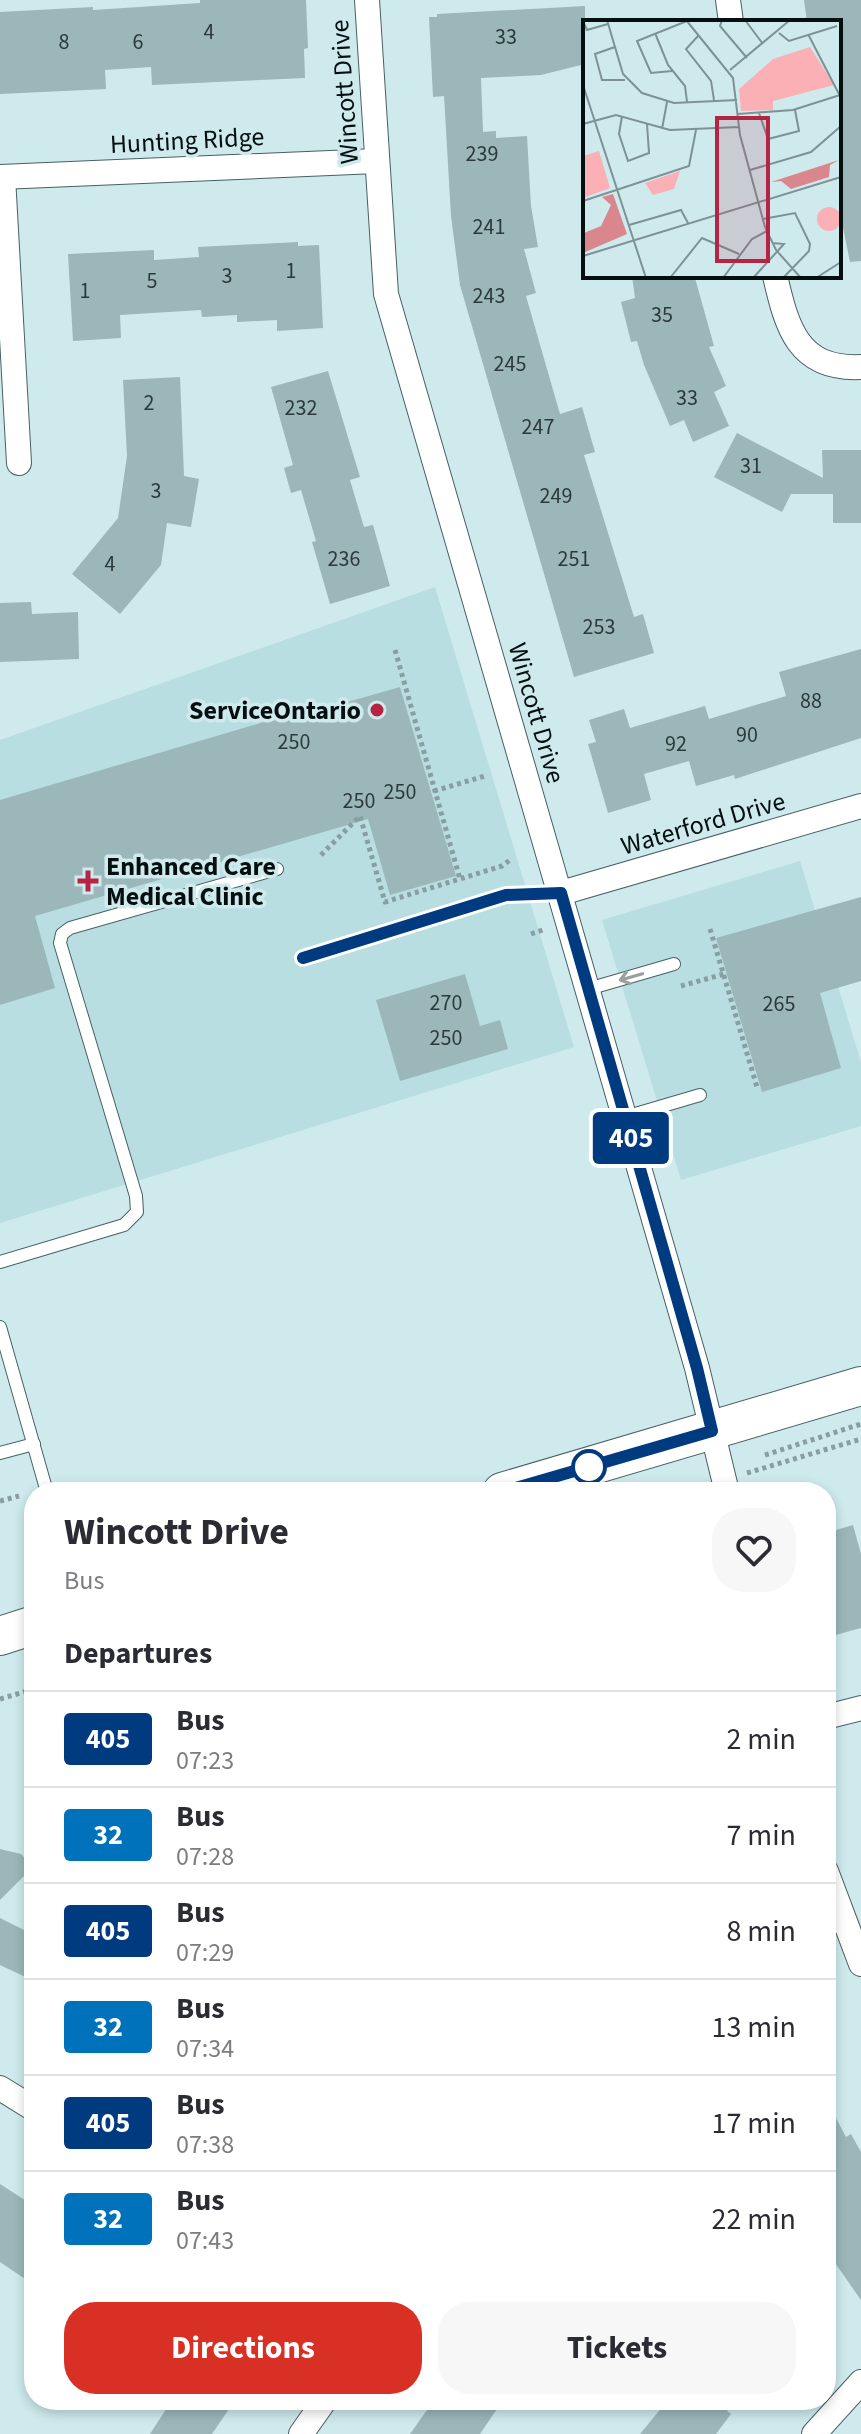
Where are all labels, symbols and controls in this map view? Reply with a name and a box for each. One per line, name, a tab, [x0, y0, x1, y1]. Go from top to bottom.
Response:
house number: 4	[204, 16, 215, 48]
street label: Wincott Drive	[321, 19, 368, 165]
inset map	[583, 20, 841, 278]
house number: 33	[495, 21, 517, 53]
house number: 8	[59, 26, 70, 58]
house number: 6	[133, 26, 144, 58]
street label: Hunting Ridge	[109, 118, 265, 163]
house number: 239	[466, 138, 498, 170]
house number: 241	[473, 211, 505, 243]
house number: 1	[286, 255, 296, 287]
house number: 3	[222, 260, 232, 292]
house number: 5	[147, 265, 157, 297]
house number: 1	[80, 275, 90, 307]
house number: 243	[473, 280, 505, 312]
house number: 35	[651, 299, 673, 331]
house number: 245	[494, 348, 526, 380]
house number: 33	[676, 382, 698, 414]
house number: 2	[144, 387, 154, 419]
house number: 232	[285, 392, 317, 424]
house number: 247	[522, 411, 554, 443]
house number: 31	[740, 450, 762, 482]
house number: 3	[151, 475, 161, 507]
house number: 249	[540, 480, 572, 512]
house number: 236	[328, 543, 360, 575]
house number: 251	[558, 543, 590, 575]
house number: 4	[105, 548, 116, 580]
house number: 253	[583, 611, 615, 643]
street label: Wincott Drive	[499, 639, 574, 788]
house number: 88	[800, 685, 822, 717]
place label: ServiceOntario	[189, 692, 361, 729]
marker: ServiceOntario	[368, 701, 386, 719]
house number: 90	[736, 719, 758, 751]
house number: 250	[278, 726, 310, 758]
house number: 92	[665, 728, 687, 760]
house number: 250	[384, 776, 416, 808]
street label: Waterford Drive	[617, 782, 790, 865]
house number: 250	[343, 785, 375, 817]
place label: Enhanced Care Medical Clinic	[106, 848, 276, 915]
marker: Enhanced Care Medical Clinic	[77, 870, 99, 892]
one-way arrow	[618, 970, 644, 985]
house number: 270	[430, 987, 462, 1019]
house number: 265	[763, 988, 795, 1020]
house number: 250	[430, 1022, 462, 1054]
line badge: 405	[585, 1112, 677, 1164]
text: 405	[609, 1118, 653, 1158]
unlabelled marker	[572, 1450, 606, 1484]
text: Wincott Drive	[64, 1505, 289, 1559]
button: heart	[712, 1508, 796, 1592]
text: Bus	[64, 1562, 104, 1599]
text: Departures	[64, 1632, 212, 1675]
text: Bus	[176, 1699, 224, 1742]
text: 2 min	[726, 1718, 796, 1761]
text: 405	[86, 1719, 130, 1759]
text: 07:23	[176, 1742, 234, 1779]
text: Bus	[176, 1795, 224, 1838]
text: 7 min	[726, 1814, 796, 1857]
text: 32	[93, 1815, 123, 1855]
text: 07:28	[176, 1838, 234, 1875]
text: Bus	[176, 1891, 224, 1934]
text: 8 min	[726, 1910, 796, 1953]
text: 405	[86, 1911, 130, 1951]
text: 07:29	[176, 1934, 234, 1971]
text: Bus	[176, 1987, 224, 2030]
text: 13 min	[712, 2006, 796, 2049]
text: 32	[93, 2007, 123, 2047]
text: 07:34	[176, 2030, 234, 2067]
text: Bus	[176, 2083, 224, 2126]
text: 17 min	[712, 2102, 796, 2145]
text: 405	[86, 2103, 130, 2143]
text: 07:38	[176, 2126, 234, 2163]
text: Bus	[176, 2179, 224, 2222]
text: 22 min	[712, 2198, 796, 2241]
text: 32	[93, 2199, 123, 2239]
text: 07:43	[176, 2222, 234, 2259]
button: Directions	[64, 2302, 422, 2394]
button: Tickets	[438, 2302, 796, 2394]

